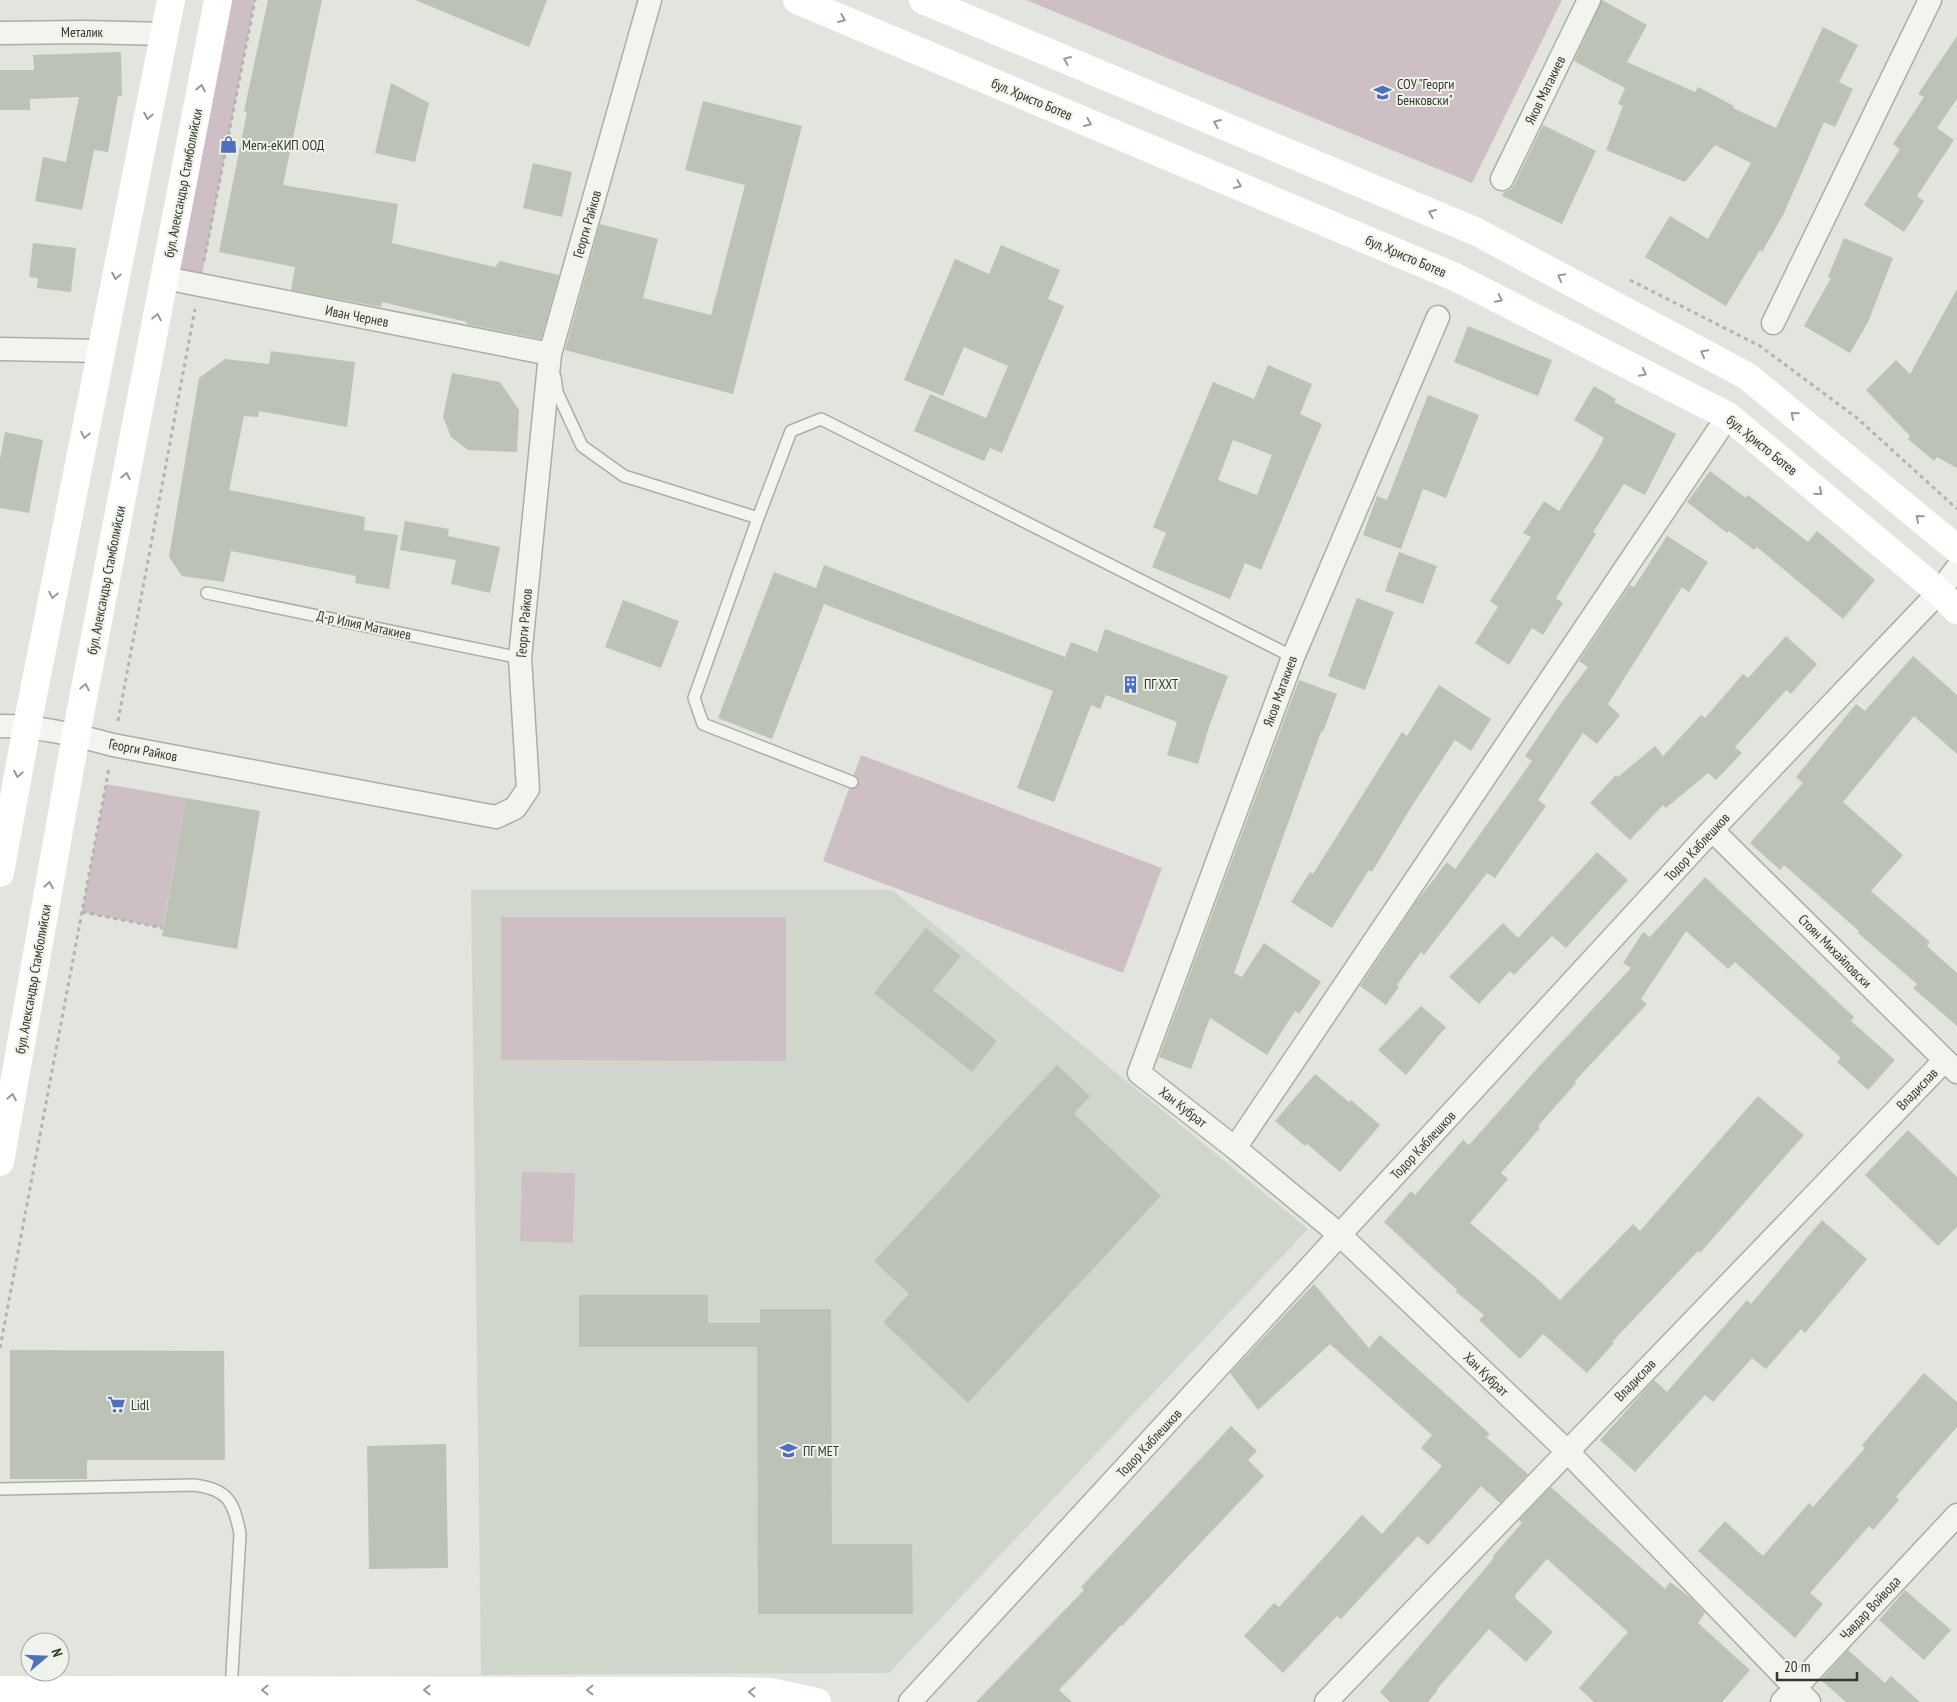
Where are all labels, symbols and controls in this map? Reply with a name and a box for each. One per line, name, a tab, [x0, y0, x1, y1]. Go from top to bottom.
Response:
one-way arrow	[837, 12, 846, 23]
street label: Металик	[61, 23, 104, 41]
street label: Яков Матакиев	[1521, 52, 1569, 127]
one-way arrow	[1063, 56, 1072, 67]
street label: бул. Христо Ботев	[989, 74, 1076, 124]
place label: СОУ "Георги Бенковски"	[1397, 75, 1454, 109]
school or university icon: СОУ "Георги Бенковски"	[1373, 82, 1393, 102]
one-way arrow	[195, 84, 206, 93]
street label: бул. Александър Стамболийски	[160, 107, 206, 259]
one-way arrow	[143, 112, 153, 121]
one-way arrow	[1084, 117, 1092, 127]
one-way arrow	[1213, 119, 1222, 130]
shop icon: Меги-еКИП ООД	[218, 135, 238, 155]
place label: Меги-еКИП ООД	[242, 136, 325, 154]
one-way arrow	[1233, 179, 1242, 190]
street label: Георги Райков	[569, 188, 605, 260]
one-way arrow	[1428, 209, 1437, 220]
street label: бул. Христо Ботев	[1363, 231, 1450, 281]
one-way arrow	[111, 271, 122, 280]
one-way arrow	[1557, 273, 1566, 283]
one-way arrow	[1494, 293, 1503, 303]
street label: Иван Чернев	[324, 301, 391, 331]
one-way arrow	[151, 312, 162, 321]
one-way arrow	[1700, 349, 1709, 359]
one-way arrow	[1638, 367, 1647, 377]
street label: бул. Христо Ботев	[1723, 411, 1801, 479]
one-way arrow	[1791, 412, 1800, 420]
one-way arrow	[80, 431, 90, 440]
one-way arrow	[121, 472, 131, 481]
one-way arrow	[1814, 487, 1823, 496]
street label: бул. Александър Стамболийски	[83, 504, 129, 656]
one-way arrow	[1916, 515, 1925, 524]
street label: Георги Райков	[512, 587, 536, 658]
one-way arrow	[48, 590, 59, 599]
street label: Д-р Илия Матакиев	[315, 606, 413, 644]
street label: Яков Матакиев	[1259, 653, 1301, 729]
building icon: ПГ ХХТ	[1120, 674, 1140, 694]
place label: ПГ ХХТ	[1144, 675, 1179, 693]
one-way arrow	[80, 683, 90, 692]
street label: Георги Райков	[107, 735, 179, 766]
one-way arrow	[13, 770, 24, 779]
street label: Тодор Каблешков	[1661, 809, 1734, 885]
one-way arrow	[44, 881, 54, 889]
street label: бул. Александър Стамболийски	[11, 903, 55, 1055]
street label: Стоян Михайловски	[1794, 910, 1876, 992]
street label: Владислав	[1892, 1064, 1942, 1114]
street label: Хан Кубрат	[1155, 1083, 1211, 1132]
one-way arrow	[6, 1092, 16, 1101]
street label: Тодор Каблешков	[1387, 1107, 1460, 1183]
street label: Хан Кубрат	[1460, 1348, 1513, 1400]
street label: Владислав	[1610, 1355, 1660, 1405]
supermarket icon: Lidl	[107, 1395, 127, 1415]
place label: Lidl	[131, 1396, 150, 1414]
street label: Тодор Каблешков	[1113, 1405, 1186, 1481]
school or university icon: ПГ МЕТ	[779, 1441, 799, 1461]
place label: ПГ МЕТ	[803, 1442, 840, 1460]
street label: Чавдар Войвода	[1836, 1572, 1904, 1644]
north arrow	[20, 1632, 70, 1682]
text: N	[48, 1646, 67, 1659]
scale bar	[1777, 1650, 1857, 1682]
text: 20 m	[1784, 1657, 1810, 1676]
one-way arrow	[261, 1685, 268, 1695]
one-way arrow	[423, 1685, 431, 1695]
one-way arrow	[586, 1685, 594, 1695]
one-way arrow	[748, 1687, 756, 1697]

